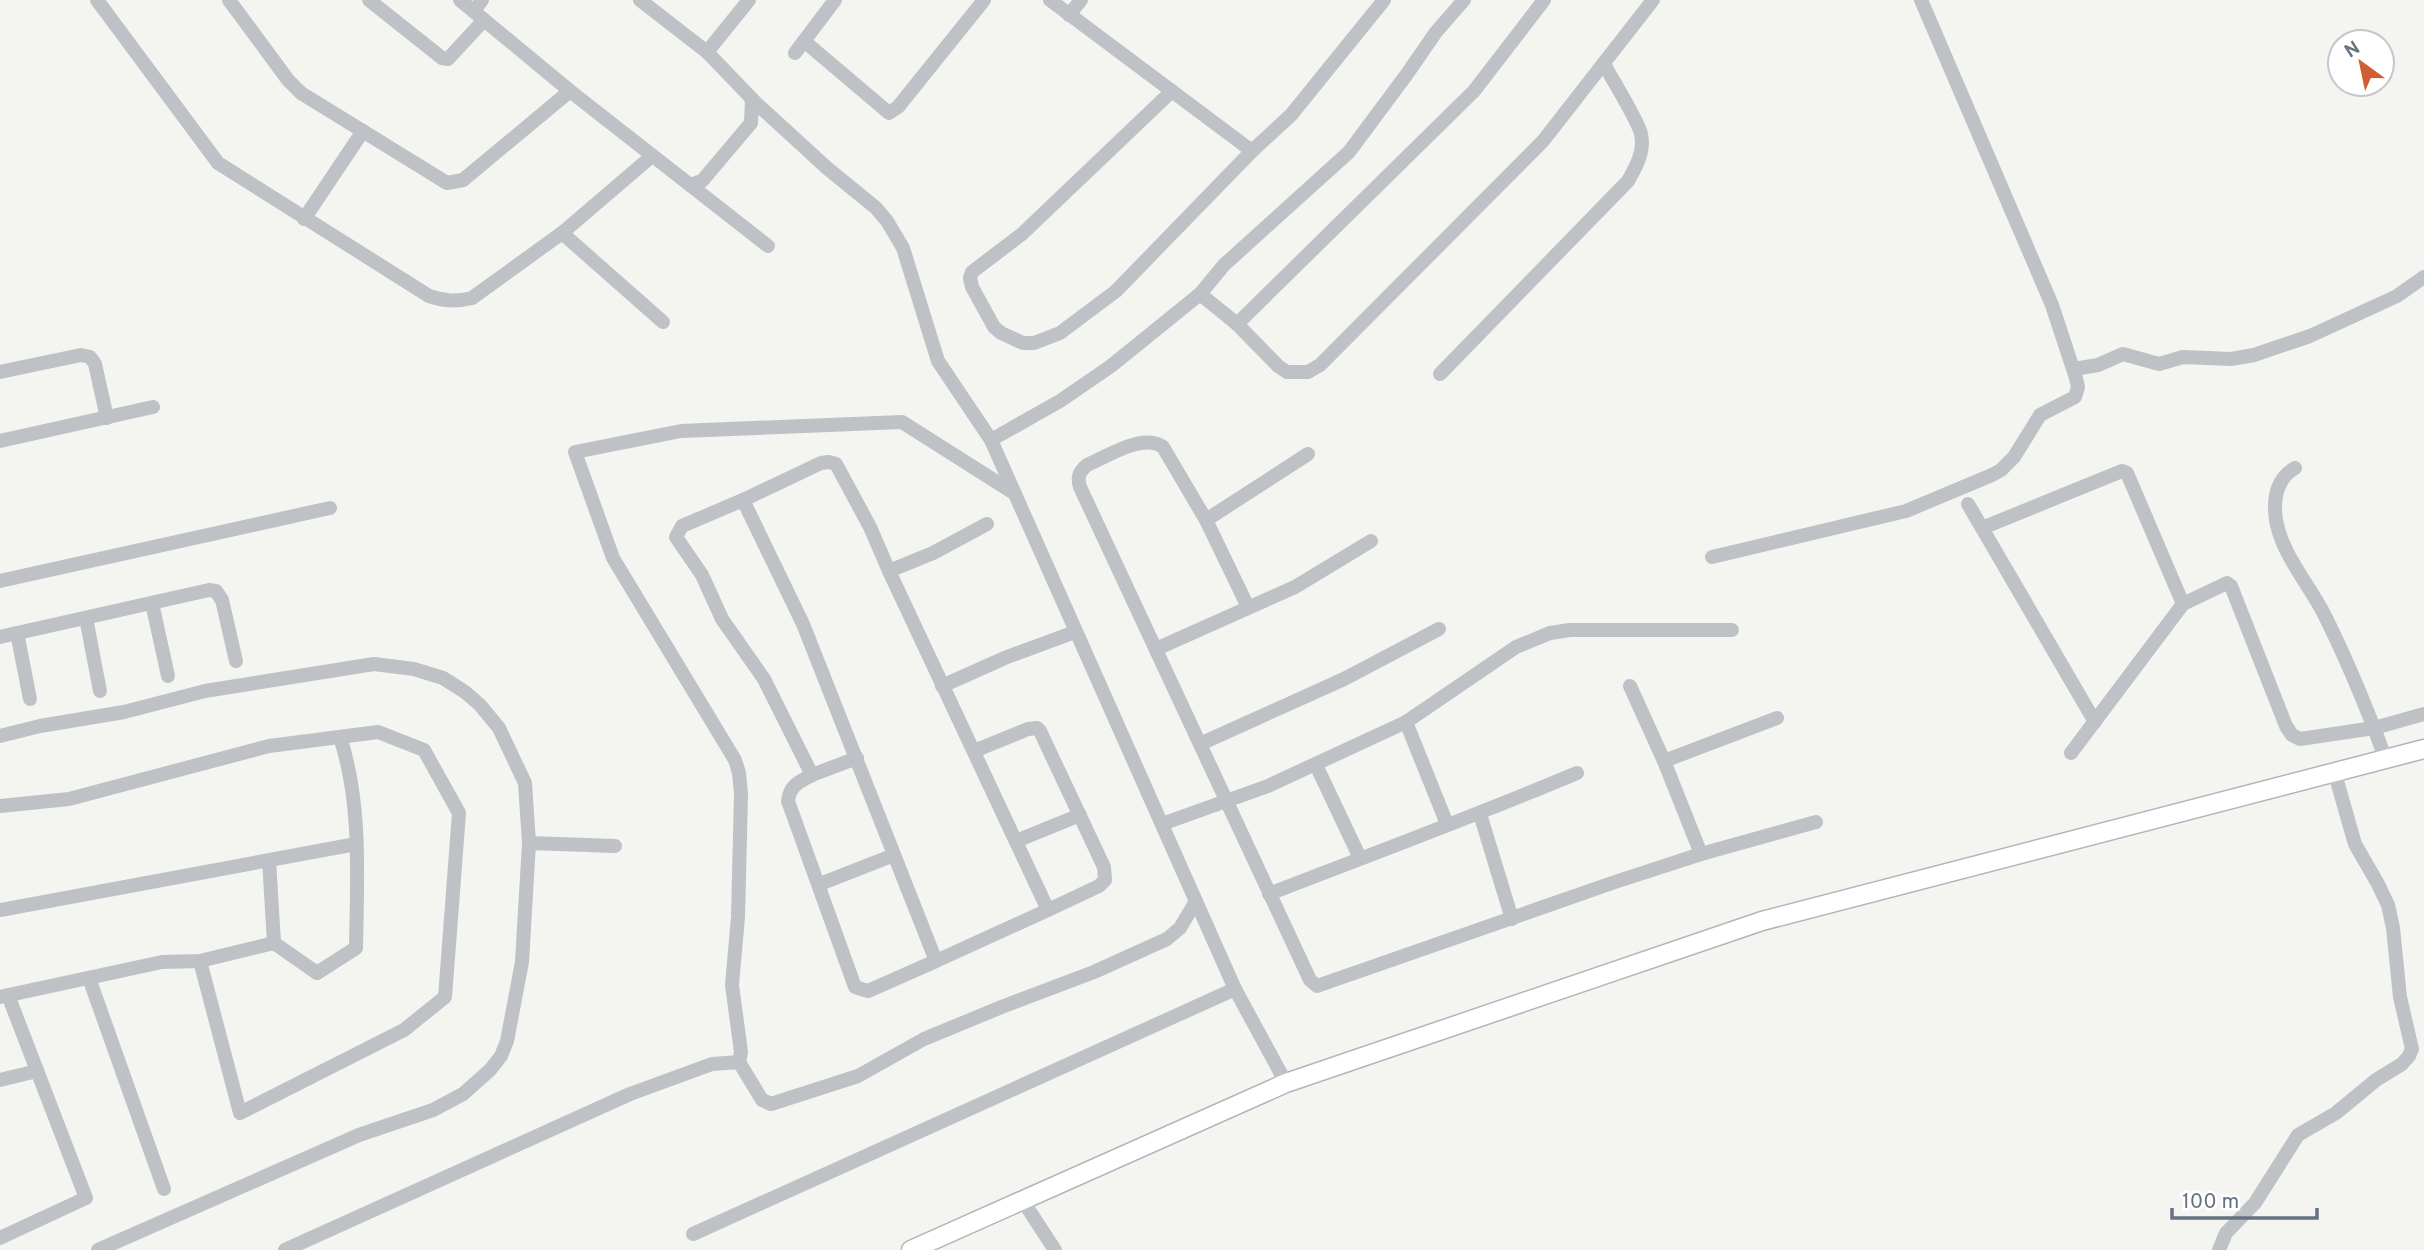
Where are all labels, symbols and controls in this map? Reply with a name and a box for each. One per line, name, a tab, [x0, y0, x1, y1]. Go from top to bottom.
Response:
north arrow	[2326, 28, 2396, 98]
text: N	[2341, 37, 2365, 64]
scale bar	[2172, 1176, 2317, 1220]
text: 100 m	[2182, 1189, 2239, 1216]

